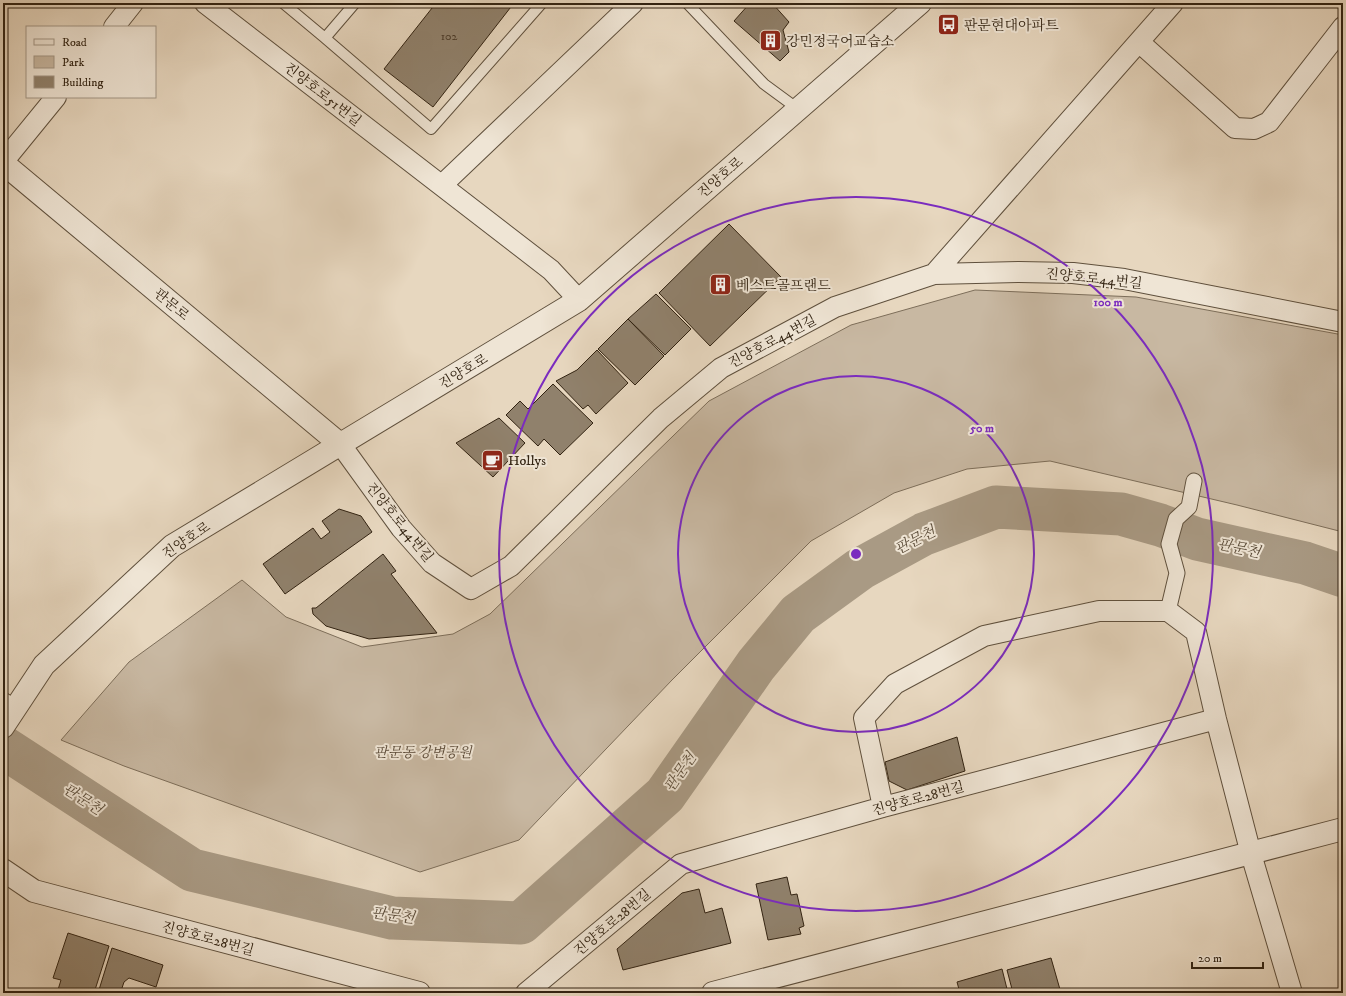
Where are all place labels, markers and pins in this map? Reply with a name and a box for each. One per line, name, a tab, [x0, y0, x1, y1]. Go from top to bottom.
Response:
bus stop icon: 판문현대아파트	[935, 12, 961, 38]
place label: 판문현대아파트	[964, 17, 1059, 35]
building icon: 강민정국어교습소	[758, 28, 784, 54]
place label: 강민정국어교습소	[786, 33, 895, 51]
building icon: 베스트골프랜드	[707, 272, 733, 298]
place label: 베스트골프랜드	[736, 277, 831, 295]
cafe icon: Hollys	[479, 447, 505, 473]
place label: Hollys	[508, 452, 546, 470]
centre of rings	[849, 547, 863, 561]

